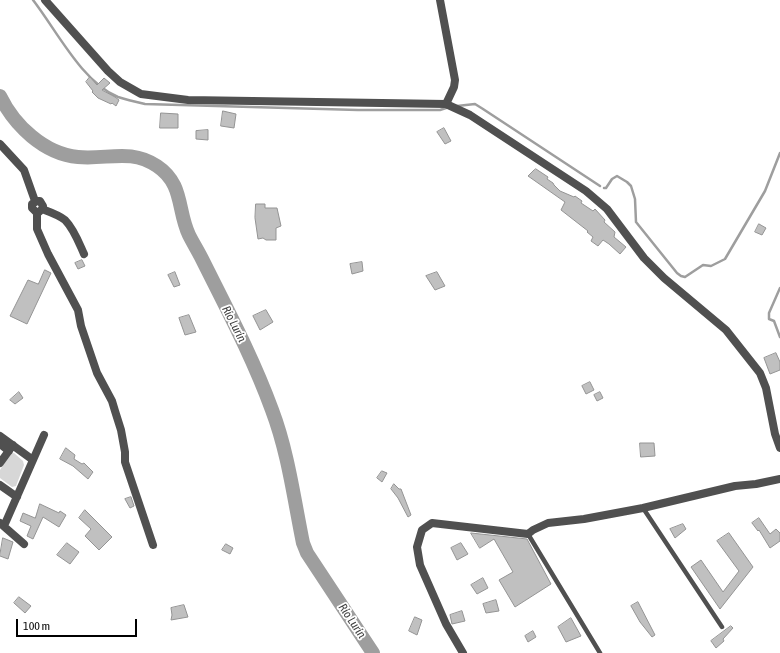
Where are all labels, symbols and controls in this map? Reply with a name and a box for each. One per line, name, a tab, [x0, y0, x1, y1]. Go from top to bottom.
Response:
water label: Río Lurín	[219, 304, 249, 344]
water label: Río Lurín	[335, 601, 369, 641]
scale bar	[18, 611, 139, 637]
text: 100 m	[23, 619, 50, 633]

